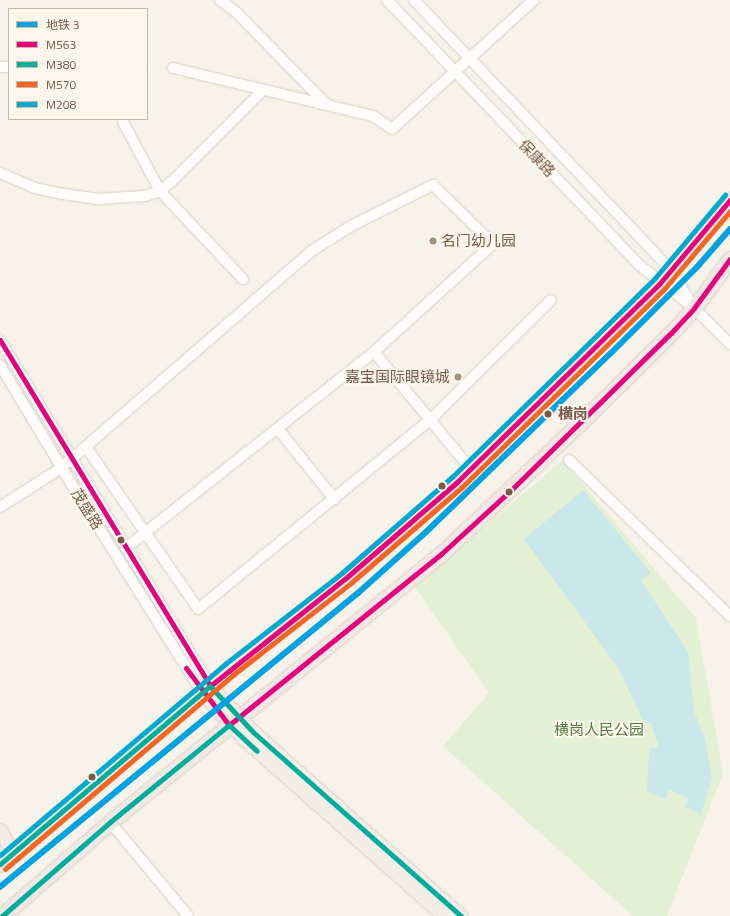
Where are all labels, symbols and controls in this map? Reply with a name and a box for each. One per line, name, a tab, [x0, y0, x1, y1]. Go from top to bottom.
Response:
legend	[8, 8, 148, 120]
text: 地铁 3	[46, 15, 79, 34]
text: M563	[46, 35, 76, 54]
text: M380	[46, 55, 76, 74]
text: M570	[46, 75, 76, 94]
text: M208	[46, 95, 76, 114]
street label: 保康路	[515, 136, 559, 180]
place label: 名门幼儿园	[441, 232, 516, 250]
marker: 名门幼儿园	[428, 236, 438, 246]
place label: 嘉宝国际眼镜城	[345, 368, 450, 386]
marker: 嘉宝国际眼镜城	[453, 372, 463, 382]
place label: 横岗	[558, 405, 588, 423]
marker: 横岗	[541, 407, 555, 421]
unlabelled marker	[437, 481, 447, 491]
street label: 茂盛路	[67, 485, 107, 533]
unlabelled marker	[504, 487, 514, 497]
unlabelled marker	[116, 535, 126, 545]
park label: 横岗人民公园	[554, 721, 644, 739]
unlabelled marker	[87, 772, 97, 782]

